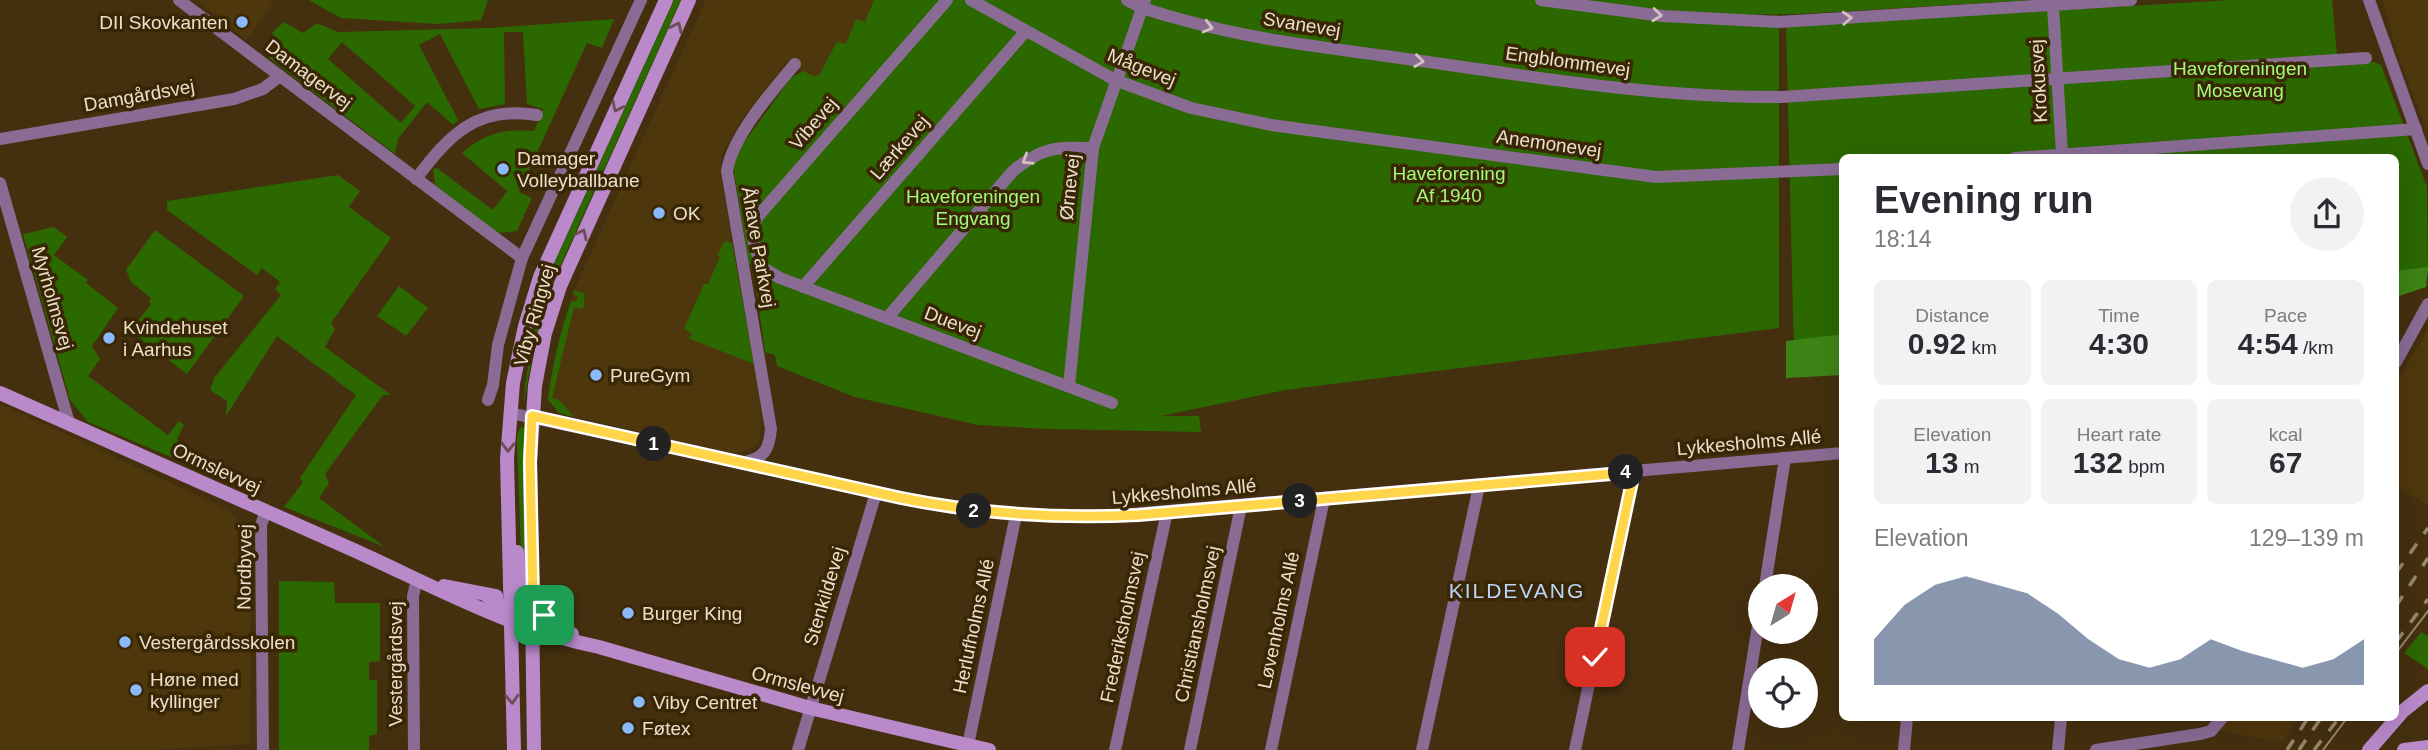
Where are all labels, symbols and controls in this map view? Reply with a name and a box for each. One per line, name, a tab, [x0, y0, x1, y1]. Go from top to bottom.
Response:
street label: Svanevej	[1262, 8, 1342, 41]
one-way arrow	[1651, 8, 1663, 23]
one-way arrow	[1842, 11, 1853, 26]
place label: DII Skovkanten	[99, 12, 228, 33]
marker: DII Skovkanten	[234, 14, 250, 30]
one-way arrow	[1202, 18, 1214, 33]
one-way arrow	[669, 22, 683, 34]
street label: Damagervej	[261, 35, 356, 114]
street label: Krokusvej	[2026, 39, 2051, 123]
street label: Engblommevej	[1504, 42, 1632, 81]
street label: Mågevej	[1105, 44, 1179, 91]
one-way arrow	[1413, 53, 1425, 68]
park label: Haveforeningen Mosevang	[2173, 58, 2307, 101]
street label: Damgårdsvej	[82, 75, 196, 116]
street label: Vibevej	[785, 93, 842, 154]
one-way arrow	[611, 99, 625, 112]
street label: Lærkevej	[866, 111, 933, 184]
street label: Anemonevej	[1495, 126, 1603, 161]
place label: Damager Volleyballbane	[517, 148, 640, 191]
one-way arrow	[1022, 152, 1035, 165]
street label: Ørnevej	[1056, 153, 1083, 221]
marker: Damager Volleyballbane	[495, 161, 511, 177]
park label: Haveforening Af 1940	[1392, 163, 1506, 206]
button: share	[2290, 177, 2364, 251]
text: Evening run	[1874, 179, 2094, 221]
street label: Åhave Parkvej	[738, 185, 779, 309]
park label: Haveforeningen Engvang	[906, 186, 1040, 229]
place label: OK	[673, 203, 701, 224]
marker: OK	[651, 205, 667, 221]
text: 18:14	[1874, 226, 1932, 252]
one-way arrow	[574, 229, 588, 241]
street label: Myrholmsvej	[28, 244, 77, 352]
street label: Viby Ringvej	[510, 262, 559, 369]
street label: Duevej	[921, 302, 984, 343]
text: Distance	[1915, 305, 1989, 326]
text: Time	[2098, 305, 2140, 326]
text: Pace	[2264, 305, 2307, 326]
place label: Kvindehuset i Aarhus	[123, 317, 228, 360]
text: 0.92	[1908, 327, 1966, 360]
text: 4:30	[2089, 327, 2149, 360]
text: 4:54	[2238, 327, 2298, 360]
marker: Kvindehuset i Aarhus	[101, 330, 117, 346]
text: km	[1966, 337, 1997, 358]
text: /km	[2298, 337, 2334, 358]
place label: PureGym	[610, 365, 690, 386]
marker: PureGym	[588, 367, 604, 383]
text: Elevation	[1913, 424, 1991, 445]
text: Heart rate	[2077, 424, 2161, 445]
text: kcal	[2269, 424, 2303, 445]
pin: 1	[636, 426, 672, 462]
street label: Lykkesholms Allé	[1676, 426, 1822, 459]
text: 1	[648, 433, 659, 454]
street label: Ormslevvej	[169, 439, 264, 498]
one-way arrow	[500, 442, 515, 453]
text: 13	[1925, 446, 1958, 479]
text: 132	[2073, 446, 2123, 479]
text: 67	[2269, 446, 2302, 479]
pin: 4	[1608, 454, 1644, 490]
text: m	[1958, 456, 1980, 477]
text: bpm	[2123, 456, 2165, 477]
text: 4	[1620, 461, 1631, 482]
street label: Lykkesholms Allé	[1111, 475, 1257, 508]
pin: 3	[1282, 484, 1318, 518]
text: 3	[1294, 490, 1305, 511]
pin: 2	[956, 494, 992, 528]
text: 2	[968, 500, 979, 521]
street label: Nordbyvej	[233, 524, 256, 610]
text: Elevation	[1874, 525, 1969, 551]
text: 129–139 m	[2249, 525, 2364, 551]
street label: Stenkildevej	[799, 544, 849, 648]
street label: Christiansholmsvej	[1171, 544, 1224, 704]
street label: Frederiksholmsvej	[1096, 550, 1149, 705]
street label: Løvenholms Allé	[1254, 550, 1303, 690]
street label: Herlufholms Allé	[949, 557, 998, 695]
north arrow	[1748, 574, 1818, 644]
map controls	[1748, 574, 1818, 728]
district label: KILDEVANG	[1449, 579, 1585, 602]
pin	[514, 585, 574, 645]
icon: arrive	[525, 596, 563, 634]
street label: Vestergårdsvej	[385, 601, 406, 727]
place label: Burger King	[642, 603, 742, 624]
marker: Burger King	[620, 605, 636, 621]
pin	[1565, 627, 1625, 687]
place label: Vestergårdsskolen	[139, 632, 295, 653]
marker: Vestergårdsskolen	[117, 634, 133, 650]
icon: check	[1576, 638, 1614, 676]
button: locate	[1748, 658, 1818, 728]
street label: Ormslevvej	[749, 662, 846, 707]
place label: Høne med kyllinger	[150, 669, 239, 712]
marker: Høne med kyllinger	[128, 682, 144, 698]
place label: Viby Centret	[653, 692, 758, 713]
one-way arrow	[505, 694, 520, 705]
marker: Viby Centret	[631, 694, 647, 710]
place label: Føtex	[642, 718, 691, 739]
marker: Føtex	[620, 720, 636, 736]

